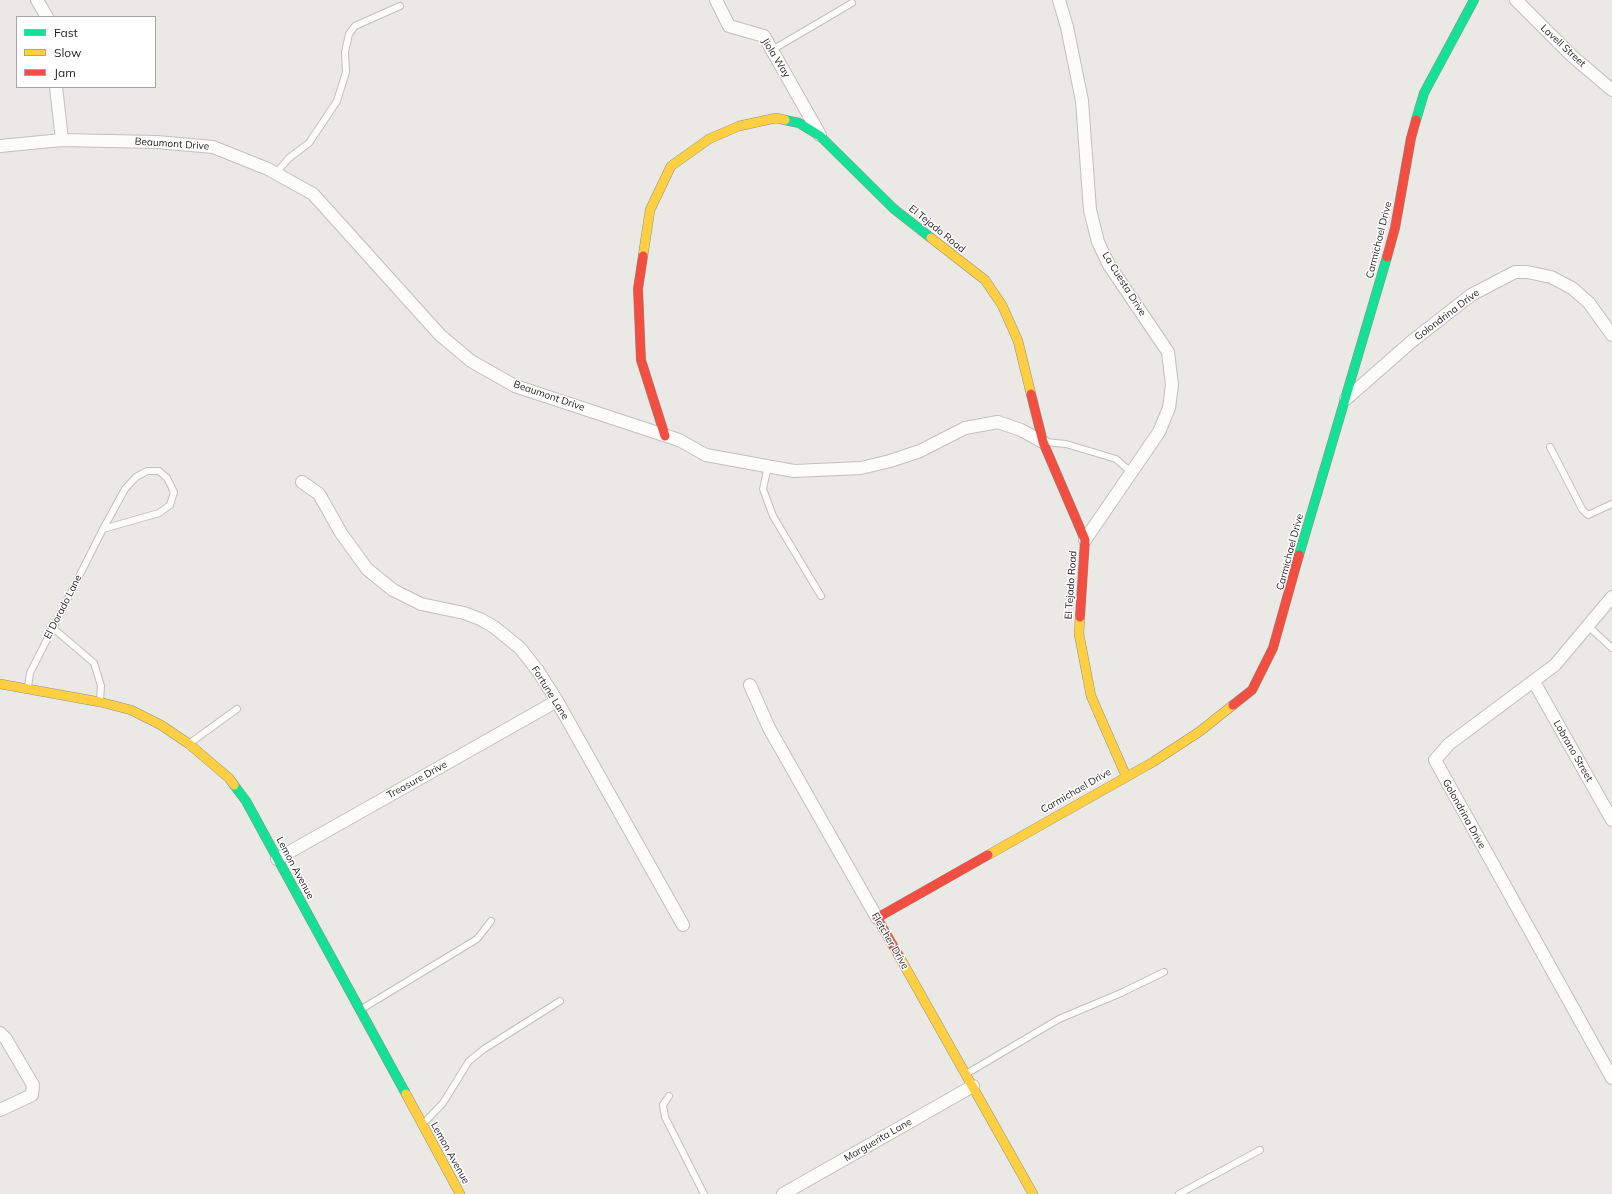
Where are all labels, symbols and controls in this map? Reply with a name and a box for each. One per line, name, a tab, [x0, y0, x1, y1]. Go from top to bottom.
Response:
legend	[16, 16, 156, 88]
street label: Lavell Street	[1538, 22, 1588, 70]
text: Fast	[54, 25, 78, 40]
street label: Jiola Way	[759, 36, 793, 80]
text: Slow	[54, 45, 82, 60]
text: Jam	[54, 65, 76, 80]
street label: Beaumont Drive	[134, 135, 210, 153]
street label: Carmichael Drive	[1364, 200, 1394, 280]
street label: El Tejado Road	[906, 203, 968, 255]
street label: La Cuesta Drive	[1100, 250, 1148, 318]
street label: Golondrina Drive	[1412, 287, 1482, 343]
street label: Beaumont Drive	[512, 378, 586, 414]
street label: Carmichael Drive	[1274, 512, 1306, 592]
street label: El Tejado Road	[1063, 550, 1079, 620]
street label: El Dorado Lane	[42, 573, 84, 641]
street label: Fortune Lane	[529, 664, 571, 722]
street label: Lobrano Street	[1551, 718, 1595, 784]
street label: Treasure Drive	[385, 759, 449, 801]
street label: Carmichael Drive	[1039, 766, 1113, 816]
street label: Golondrina Drive	[1440, 777, 1488, 851]
street label: Lemon Avenue	[274, 835, 316, 901]
street label: Fletcher Drive	[869, 910, 911, 972]
street label: Marguerita Lane	[842, 1116, 914, 1164]
street label: Lemon Avenue	[428, 1120, 472, 1186]

